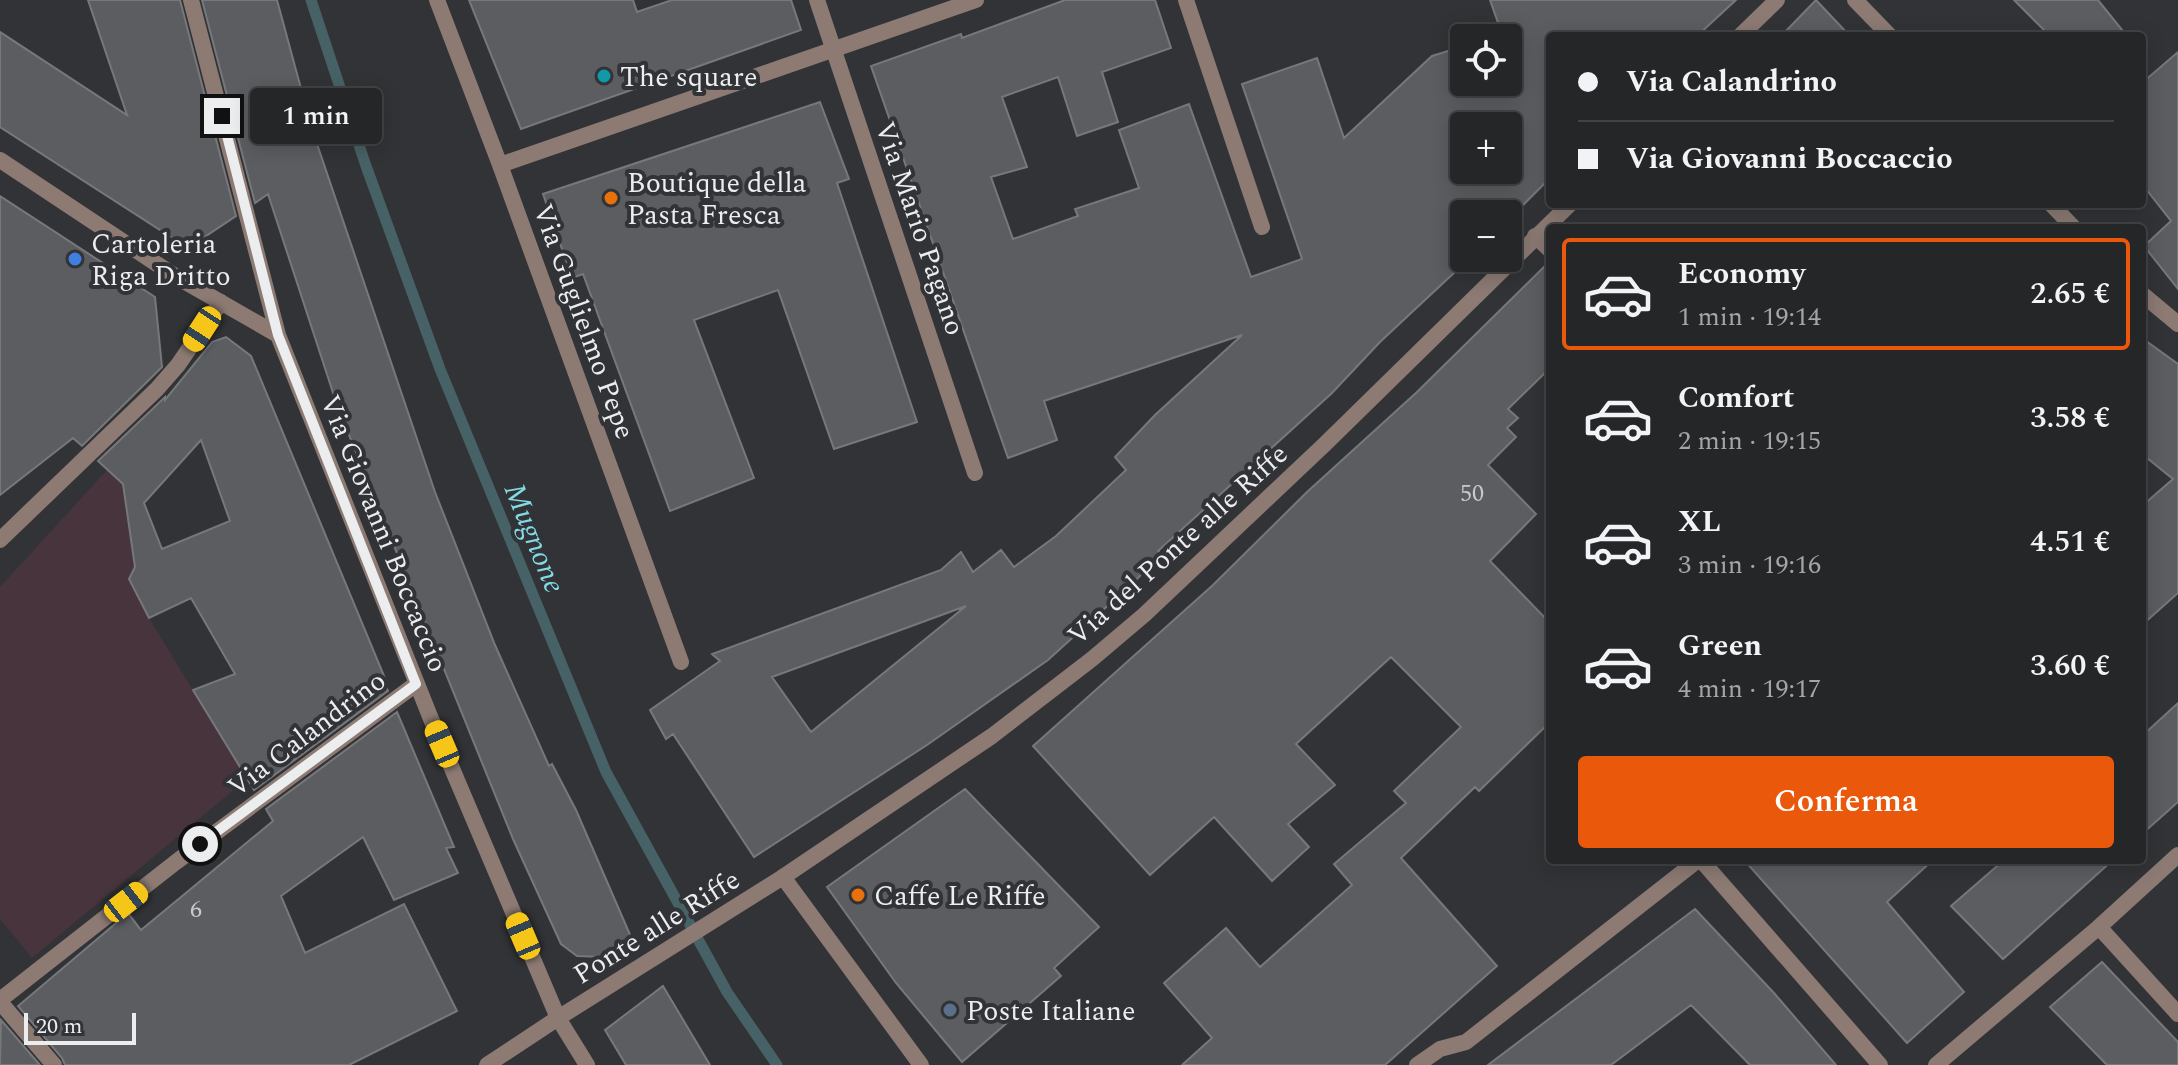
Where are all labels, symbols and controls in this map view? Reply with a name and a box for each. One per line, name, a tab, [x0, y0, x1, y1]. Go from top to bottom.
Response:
map controls	[1450, 24, 1522, 272]
button: locate	[1450, 24, 1522, 96]
place label: The square	[620, 56, 758, 99]
text: Via Calandrino	[1626, 59, 1837, 105]
marker: The square	[595, 67, 613, 85]
callout: 1 min	[250, 88, 382, 144]
text: 1 min	[282, 96, 350, 136]
route end	[204, 98, 240, 134]
button: +	[1450, 112, 1522, 184]
street label: Via Mario Pagano	[863, 116, 976, 341]
text: Via Giovanni Boccaccio	[1626, 136, 1953, 182]
place label: Boutique della Pasta Fresca	[627, 162, 807, 237]
marker: Boutique della Pasta Fresca	[602, 189, 620, 207]
street label: Via Guglielmo Pepe	[521, 198, 646, 445]
button: −	[1450, 200, 1522, 272]
place label: Cartoleria Riga Dritto	[91, 223, 231, 298]
marker: Cartoleria Riga Dritto	[66, 250, 84, 268]
text: Economy	[1678, 251, 1805, 297]
icon: car	[1582, 258, 1654, 330]
text: 2.65 €	[2030, 271, 2110, 317]
text: 1 min · 19:14	[1678, 297, 1821, 337]
car	[179, 302, 225, 356]
text: Comfort	[1678, 375, 1794, 421]
icon: car	[1582, 382, 1654, 454]
street label: Via Giovanni Boccaccio	[308, 388, 459, 679]
text: 3.58 €	[2030, 395, 2110, 441]
text: 2 min · 19:15	[1678, 421, 1821, 461]
street label: Via del Ponte alle Riffe	[1058, 434, 1298, 656]
water label: Mugnone	[491, 476, 577, 601]
house number: 50	[1460, 476, 1484, 512]
text: XL	[1678, 499, 1721, 545]
icon: car	[1582, 506, 1654, 578]
text: 4.51 €	[2030, 519, 2110, 565]
text: 3 min · 19:16	[1678, 545, 1821, 585]
text: Green	[1678, 623, 1762, 669]
icon: car	[1582, 630, 1654, 702]
text: 3.60 €	[2030, 643, 2110, 689]
street label: Via Calandrino	[218, 660, 395, 808]
text: 4 min · 19:17	[1678, 669, 1821, 709]
car	[422, 717, 462, 771]
button: Conferma	[1578, 756, 2114, 848]
route start	[182, 826, 218, 862]
street label: Ponte alle Riffe	[565, 859, 749, 996]
place label: Caffe Le Riffe	[874, 875, 1046, 918]
car	[100, 878, 152, 926]
marker: Caffe Le Riffe	[849, 886, 867, 904]
house number: 6	[190, 892, 202, 928]
car	[503, 909, 543, 963]
place label: Poste Italiane	[966, 990, 1136, 1033]
marker: Poste Italiane	[941, 1001, 959, 1019]
scale bar	[24, 1009, 136, 1045]
text: 20 m	[36, 1010, 82, 1043]

